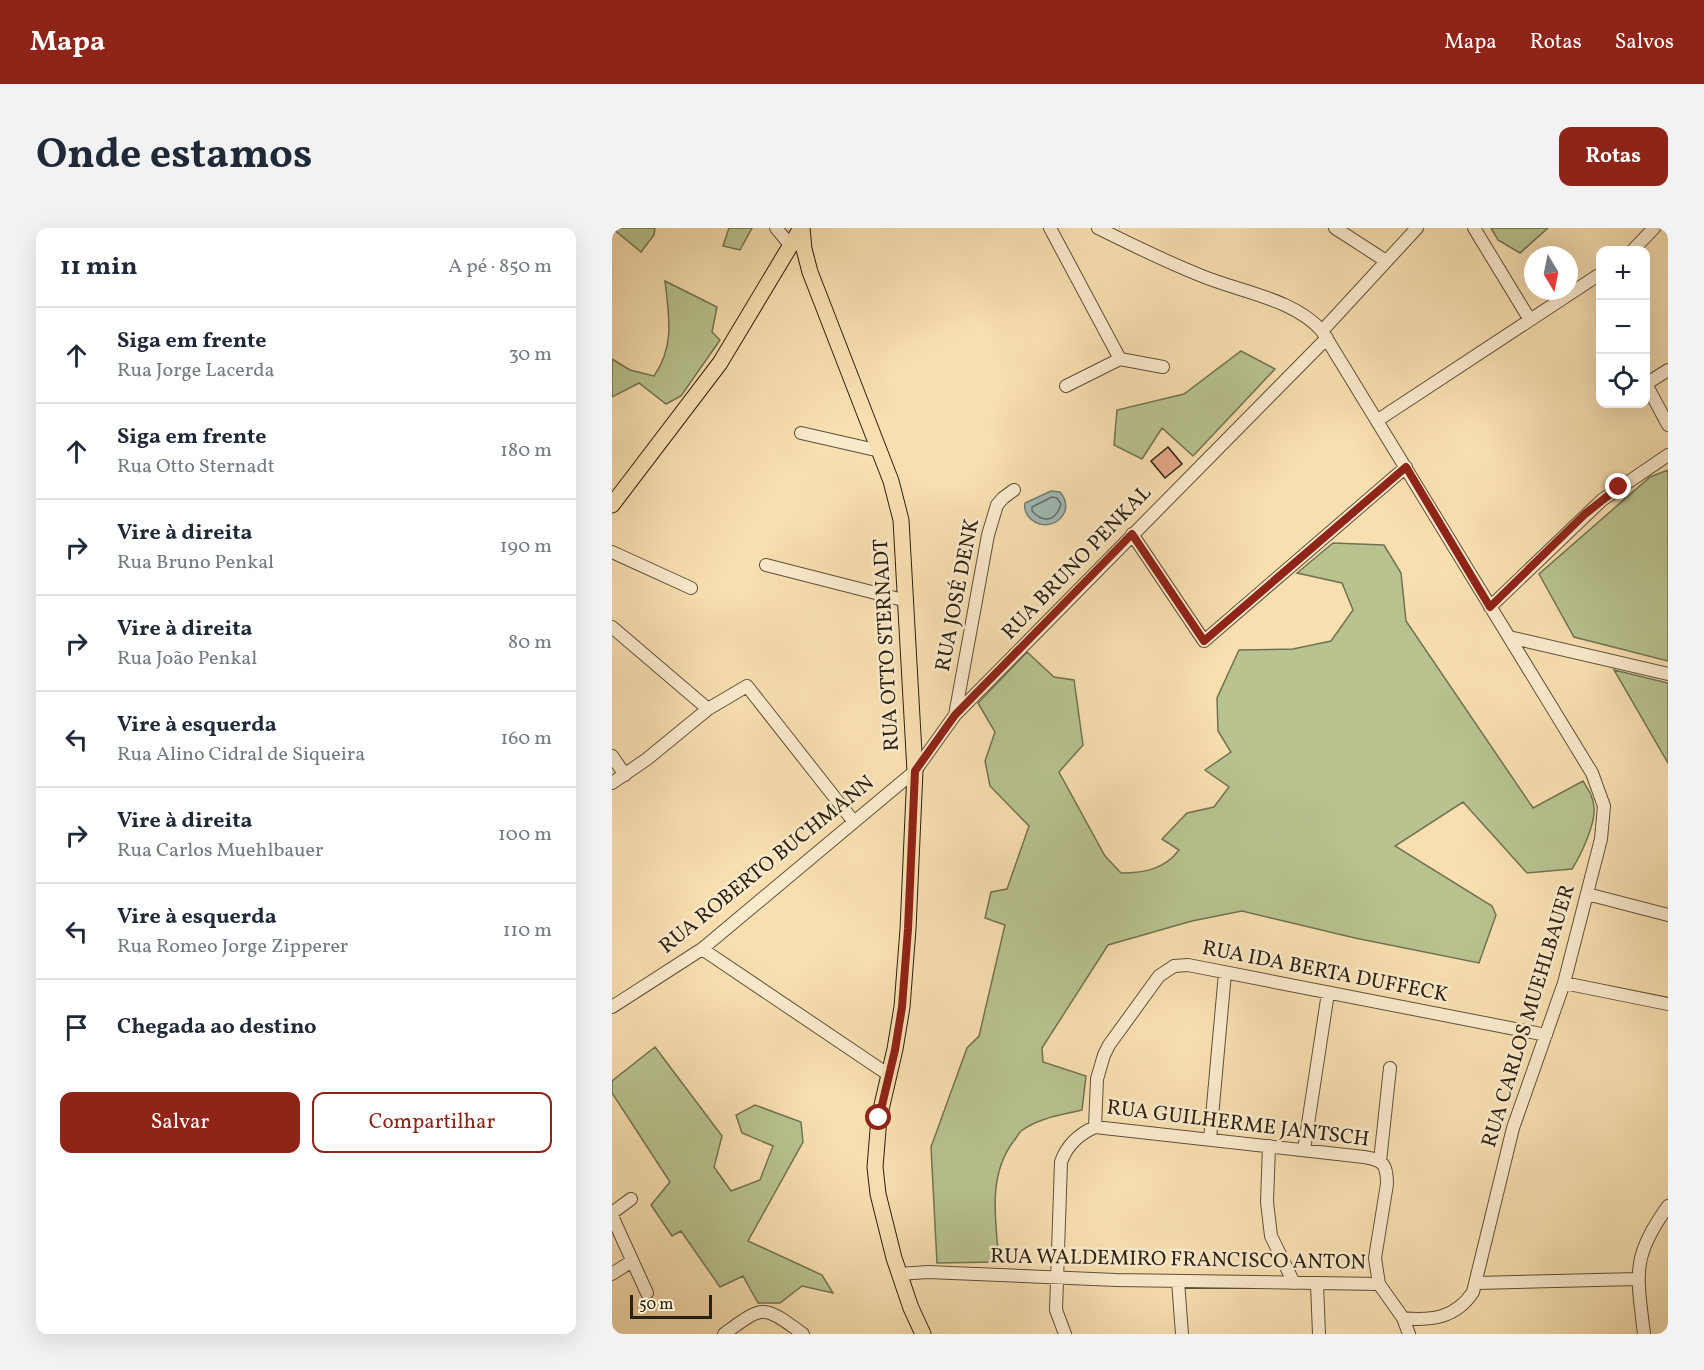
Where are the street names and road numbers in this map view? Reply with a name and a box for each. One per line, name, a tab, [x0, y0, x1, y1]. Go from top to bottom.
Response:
street label: RUA BRUNO PENKAL	[995, 479, 1159, 647]
street label: RUA JOSÉ DENK	[929, 516, 987, 674]
street label: RUA OTTO STERNADT	[867, 538, 907, 752]
street label: RUA ROBERTO BUCHMANN	[653, 769, 881, 961]
street label: RUA CARLOS MUEHLBAUER	[1475, 881, 1583, 1151]
street label: RUA IDA BERTA DUFFECK	[1200, 934, 1450, 1010]
street label: RUA GUILHERME JANTSCH	[1105, 1093, 1371, 1155]
street label: RUA WALDEMIRO FRANCISCO ANTON	[990, 1242, 1366, 1278]

